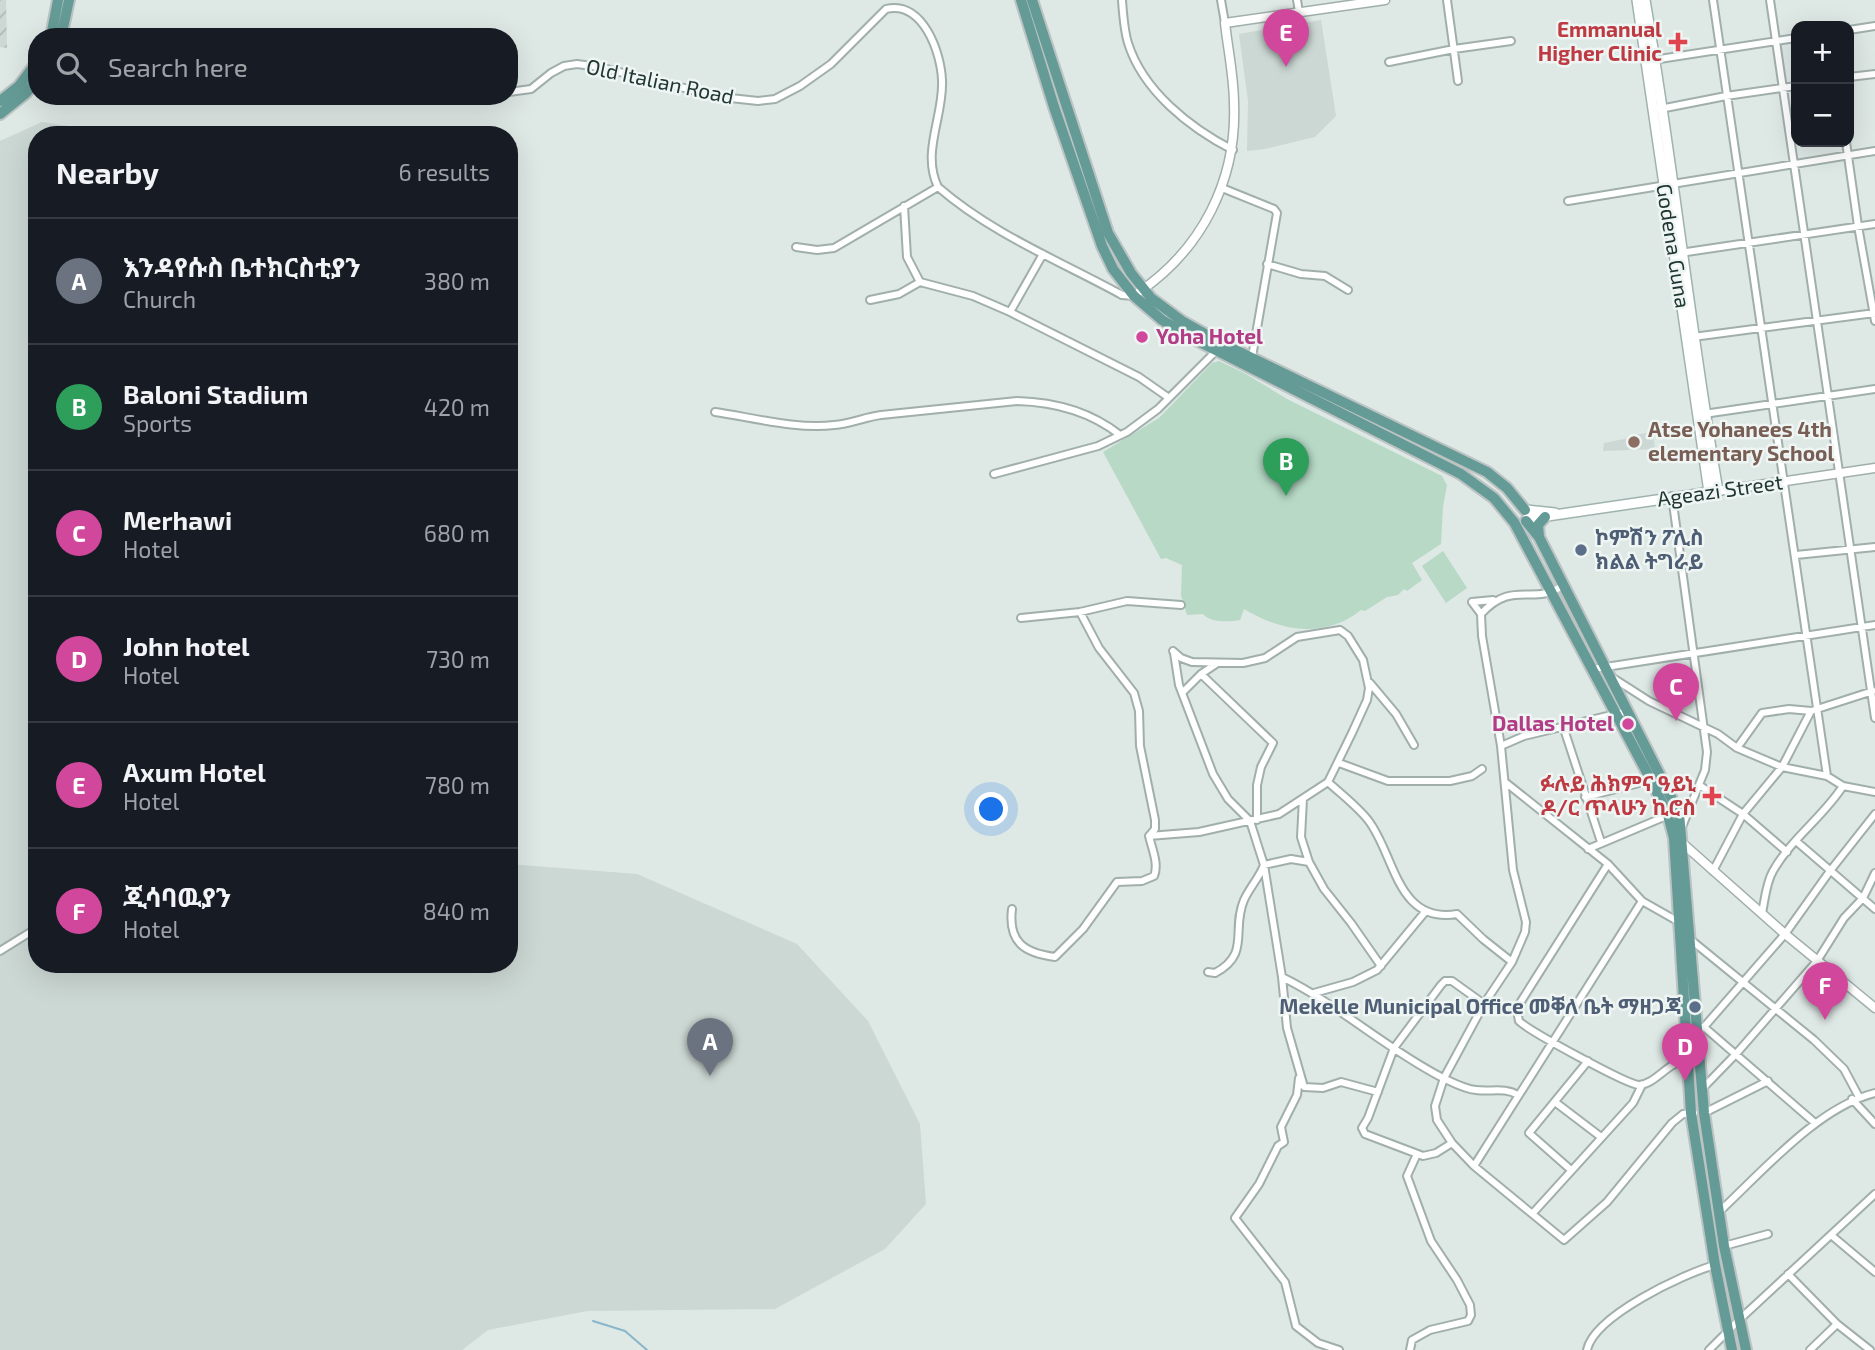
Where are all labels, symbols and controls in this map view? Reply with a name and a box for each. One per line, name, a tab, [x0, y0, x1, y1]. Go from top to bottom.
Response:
pin: E	[1263, 9, 1309, 67]
place label: Emmanual Higher Clinic	[1538, 16, 1662, 65]
map controls	[1791, 21, 1854, 147]
button: +	[1791, 21, 1854, 84]
search box	[28, 28, 518, 105]
marker: Emmanual Higher Clinic	[1668, 32, 1688, 52]
icon: search	[52, 48, 90, 86]
text: Search here	[108, 51, 248, 82]
street label: Old Italian Road	[584, 53, 736, 108]
button: −	[1791, 84, 1854, 147]
text: Nearby	[56, 154, 159, 190]
text: 6 results	[399, 158, 490, 186]
street label: Godena Guna	[1652, 182, 1697, 310]
text: እንዳየሱስ ቤተክርስቲያን	[123, 251, 361, 282]
text: A	[71, 267, 87, 295]
text: 380 m	[424, 267, 490, 295]
text: Church	[123, 285, 196, 313]
place label: Yoha Hotel	[1156, 323, 1263, 348]
marker: Yoha Hotel	[1134, 329, 1150, 345]
text: Baloni Stadium	[123, 378, 308, 409]
text: B	[72, 393, 86, 421]
text: 420 m	[424, 393, 490, 421]
text: Sports	[123, 409, 192, 437]
place label: Atse Yohanees 4th elementary School	[1648, 416, 1834, 466]
marker: Atse Yohanees 4th elementary School	[1626, 434, 1642, 450]
pin: B	[1263, 438, 1309, 496]
street label: Ageazi Street	[1655, 468, 1784, 511]
text: Merhawi	[123, 504, 232, 535]
text: C	[72, 519, 86, 547]
text: 680 m	[424, 519, 490, 547]
place label: ኮምሽን ፖሊስ ክልል ትግራይ	[1595, 524, 1704, 573]
text: Hotel	[123, 535, 179, 563]
marker: ኮምሽን ፖሊስ ክልል ትግራይ	[1573, 542, 1589, 558]
text: John hotel	[123, 630, 250, 661]
text: D	[71, 645, 87, 673]
text: 730 m	[426, 645, 490, 673]
text: Hotel	[123, 661, 179, 689]
pin: C	[1653, 663, 1699, 721]
place label: Dallas Hotel	[1492, 710, 1614, 735]
marker: Dallas Hotel	[1620, 716, 1636, 732]
text: Axum Hotel	[123, 756, 266, 787]
place label: ፉሉይ ሕክምና ዓይኒ ዶ/ር ጥላሁን ኪሮስ	[1540, 770, 1697, 819]
text: E	[72, 771, 86, 799]
text: 780 m	[425, 771, 490, 799]
marker: ፉሉይ ሕክምና ዓይኒ ዶ/ር ጥላሁን ኪሮስ	[1702, 786, 1722, 806]
text: Hotel	[123, 787, 179, 815]
your location	[974, 792, 1008, 826]
text: ጂሳባዉያን	[123, 881, 231, 912]
text: F	[73, 897, 85, 925]
text: 840 m	[423, 897, 490, 925]
text: Hotel	[123, 915, 179, 943]
pin: F	[1802, 962, 1848, 1020]
place label: Mekelle Municipal Office መቐለ ቤት ማዘጋጃ	[1279, 993, 1681, 1018]
marker: Mekelle Municipal Office መቐለ ቤት ማዘጋጃ	[1687, 999, 1703, 1015]
pin: A	[687, 1018, 733, 1076]
pin: D	[1662, 1023, 1708, 1081]

